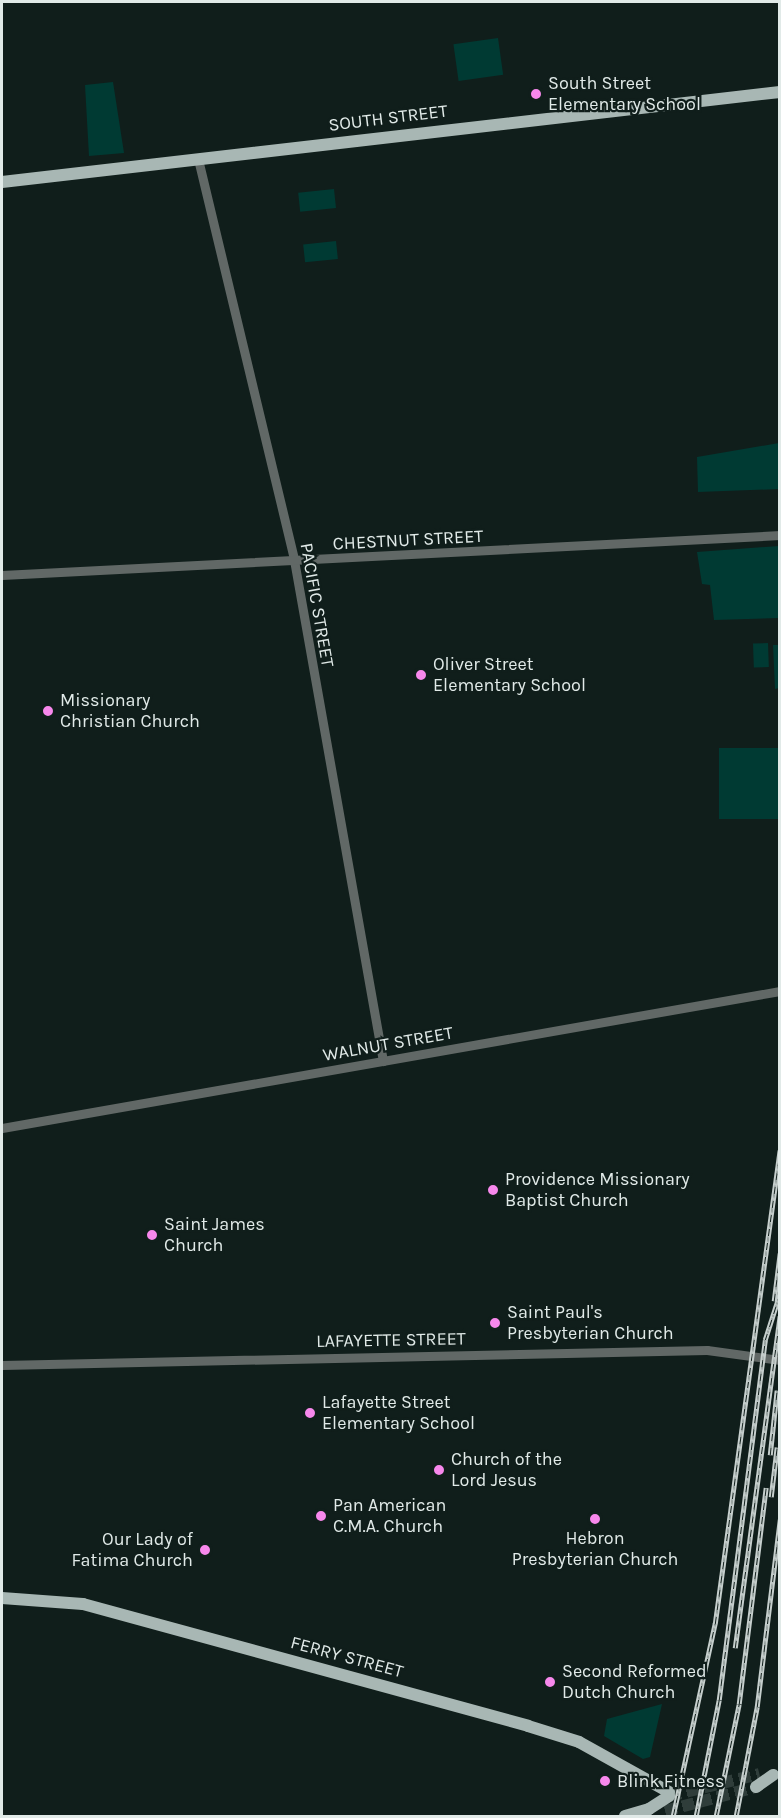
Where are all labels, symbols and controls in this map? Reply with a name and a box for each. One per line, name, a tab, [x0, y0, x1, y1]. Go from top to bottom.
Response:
place label: South Street Elementary School	[548, 73, 701, 116]
marker: South Street Elementary School	[529, 87, 543, 101]
street label: SOUTH STREET	[327, 100, 449, 136]
street label: CHESTNUT STREET	[332, 525, 484, 555]
street label: PACIFIC STREET	[295, 541, 339, 669]
place label: Oliver Street Elementary School	[433, 654, 586, 696]
marker: Oliver Street Elementary School	[414, 668, 428, 682]
place label: Missionary Christian Church	[60, 690, 200, 732]
marker: Missionary Christian Church	[41, 704, 55, 718]
street label: WALNUT STREET	[321, 1022, 455, 1066]
place label: Providence Missionary Baptist Church	[505, 1169, 690, 1212]
marker: Providence Missionary Baptist Church	[486, 1183, 500, 1197]
place label: Saint James Church	[164, 1214, 265, 1256]
marker: Saint James Church	[145, 1228, 159, 1242]
place label: Saint Paul's Presbyterian Church	[507, 1302, 674, 1344]
marker: Saint Paul's Presbyterian Church	[488, 1316, 502, 1330]
street label: LAFAYETTE STREET	[316, 1328, 466, 1352]
place label: Lafayette Street Elementary School	[322, 1392, 475, 1434]
marker: Lafayette Street Elementary School	[303, 1406, 317, 1420]
place label: Church of the Lord Jesus	[451, 1449, 562, 1492]
marker: Church of the Lord Jesus	[432, 1463, 446, 1477]
place label: Pan American C.M.A. Church	[333, 1495, 446, 1538]
marker: Pan American C.M.A. Church	[314, 1509, 328, 1523]
marker: Hebron Presbyterian Church	[588, 1512, 602, 1526]
place label: Hebron Presbyterian Church	[512, 1528, 678, 1570]
place label: Our Lady of Fatima Church	[71, 1529, 193, 1572]
marker: Our Lady of Fatima Church	[198, 1543, 212, 1557]
street label: FERRY STREET	[288, 1632, 406, 1682]
place label: Second Reformed Dutch Church	[562, 1661, 707, 1704]
marker: Second Reformed Dutch Church	[543, 1675, 557, 1689]
place label: Blink Fitness	[617, 1770, 724, 1792]
marker: Blink Fitness	[598, 1774, 612, 1788]

